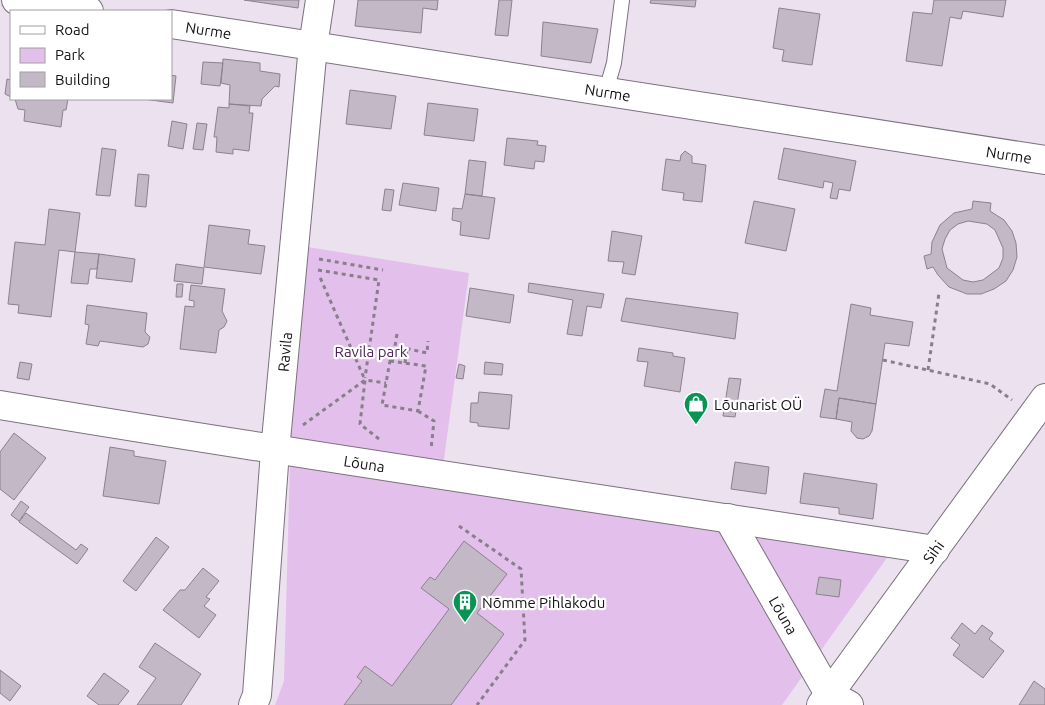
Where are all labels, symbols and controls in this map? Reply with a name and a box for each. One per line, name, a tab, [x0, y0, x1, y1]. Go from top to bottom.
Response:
legend	[10, 10, 172, 100]
street label: Nurme	[184, 18, 233, 42]
text: Road	[55, 21, 90, 38]
text: Park	[55, 46, 85, 63]
text: Building	[55, 71, 110, 88]
street label: Nurme	[584, 80, 632, 104]
street label: Nurme	[985, 142, 1033, 166]
street label: Ravila	[274, 331, 295, 372]
park label: Ravila park	[335, 343, 408, 360]
shop icon: Lõunarist OÜ	[683, 391, 709, 425]
place label: Lõunarist OÜ	[714, 396, 802, 413]
street label: Lõuna	[343, 452, 386, 475]
street label: Sihi	[919, 537, 947, 566]
building icon: Nõmme Pihlakodu	[452, 589, 478, 623]
street label: Lõuna	[766, 593, 801, 637]
place label: Nõmme Pihlakodu	[482, 594, 605, 611]

